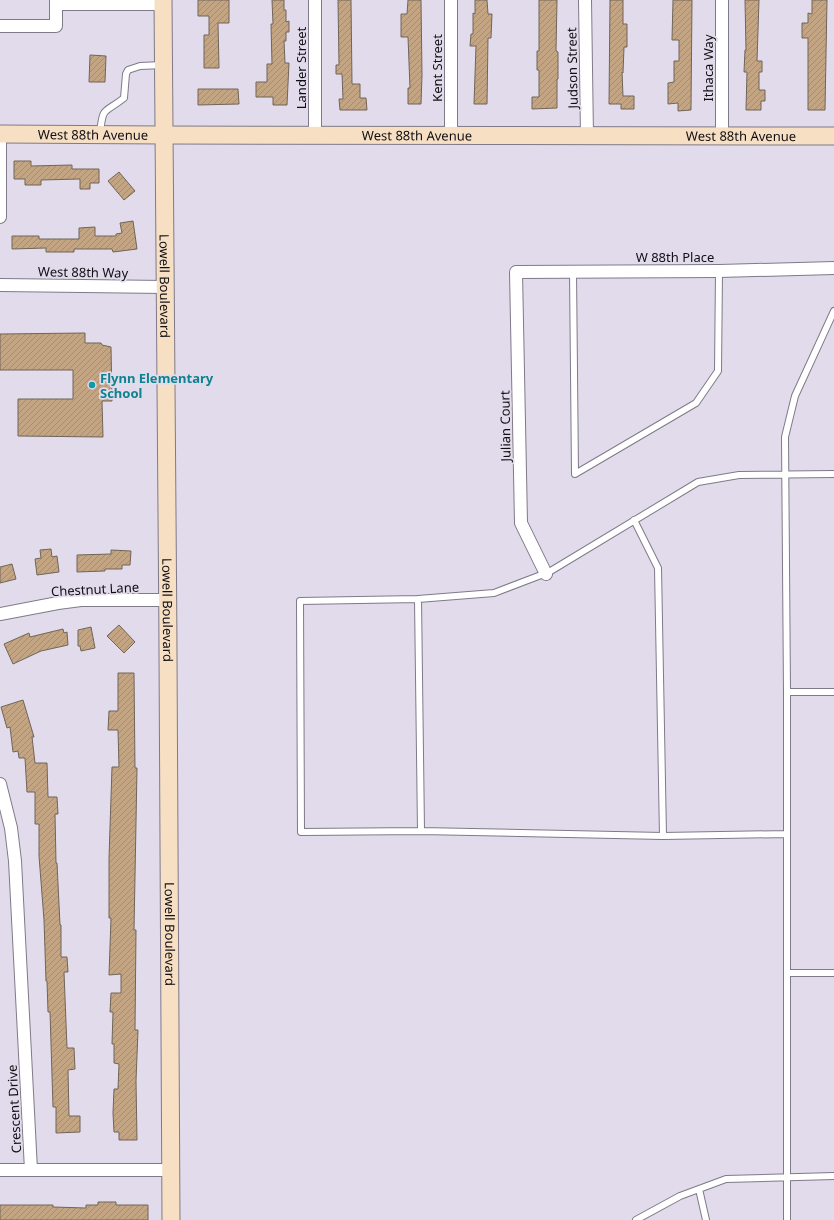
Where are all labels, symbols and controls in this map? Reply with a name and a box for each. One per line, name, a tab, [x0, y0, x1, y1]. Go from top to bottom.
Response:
street label: Lander Street	[292, 26, 310, 109]
street label: Judson Street	[562, 27, 582, 111]
street label: Kent Street	[428, 34, 446, 102]
street label: Ithaca Way	[699, 34, 717, 102]
street label: West 88th Avenue	[38, 125, 148, 144]
street label: West 88th Avenue	[362, 126, 472, 144]
street label: West 88th Avenue	[686, 127, 796, 145]
street label: Lowell Boulevard	[156, 234, 174, 338]
street label: W 88th Place	[636, 248, 714, 266]
street label: West 88th Way	[38, 262, 129, 282]
place label: Flynn Elementary School	[100, 369, 214, 402]
marker: Flynn Elementary School	[87, 380, 97, 390]
street label: Julian Court	[495, 390, 515, 464]
street label: Lowell Boulevard	[158, 558, 177, 662]
street label: Chestnut Lane	[51, 578, 139, 600]
street label: Lowell Boulevard	[161, 882, 179, 986]
street label: Crescent Drive	[3, 1064, 25, 1154]

